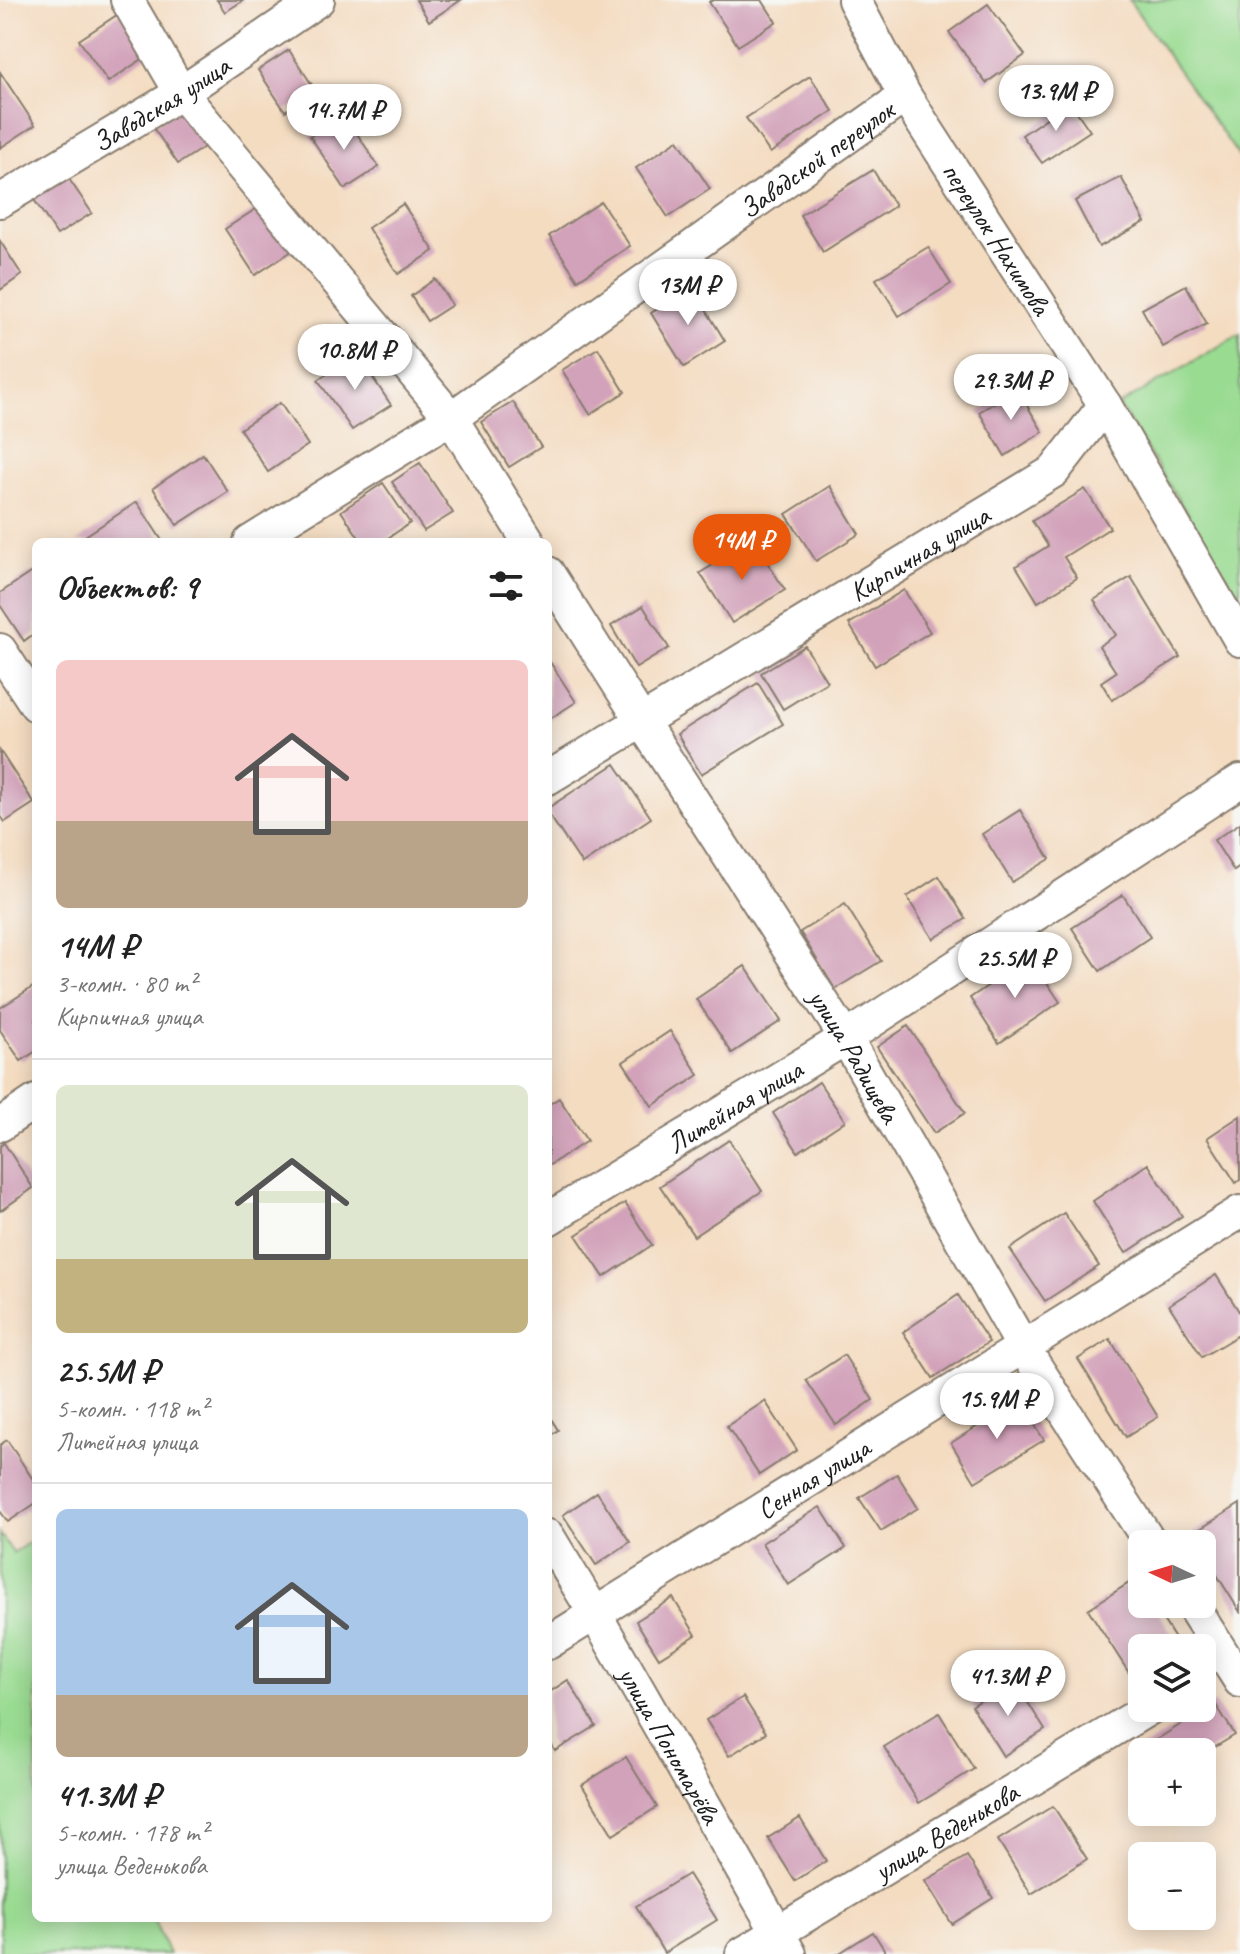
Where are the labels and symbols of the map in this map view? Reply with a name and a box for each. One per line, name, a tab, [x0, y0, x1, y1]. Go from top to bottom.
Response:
street label: Заводская улица	[86, 47, 238, 160]
pin: 13.9M ₽	[982, 65, 1130, 133]
pin: 14.7M ₽	[270, 84, 418, 152]
street label: Заводской переулок	[732, 91, 903, 226]
street label: переулок Нахимова	[934, 155, 1060, 323]
pin: 13M ₽	[632, 259, 744, 327]
pin: 10.8M ₽	[281, 324, 429, 392]
pin: 29.3M ₽	[937, 354, 1085, 422]
street label: Кирпичная улица	[843, 497, 997, 609]
pin: 14M ₽	[686, 514, 798, 582]
pin: 25.5M ₽	[941, 932, 1089, 1000]
street label: улица Радищева	[800, 981, 909, 1131]
street label: Литейная улица	[660, 1051, 810, 1161]
pin: 15.9M ₽	[923, 1373, 1071, 1441]
street label: Сенная улица	[750, 1429, 878, 1527]
north arrow	[1128, 1530, 1216, 1618]
pin: 41.3M ₽	[934, 1650, 1082, 1718]
street label: улица Пономарёва	[610, 1659, 729, 1831]
street label: улица Веденькова	[866, 1774, 1026, 1889]

